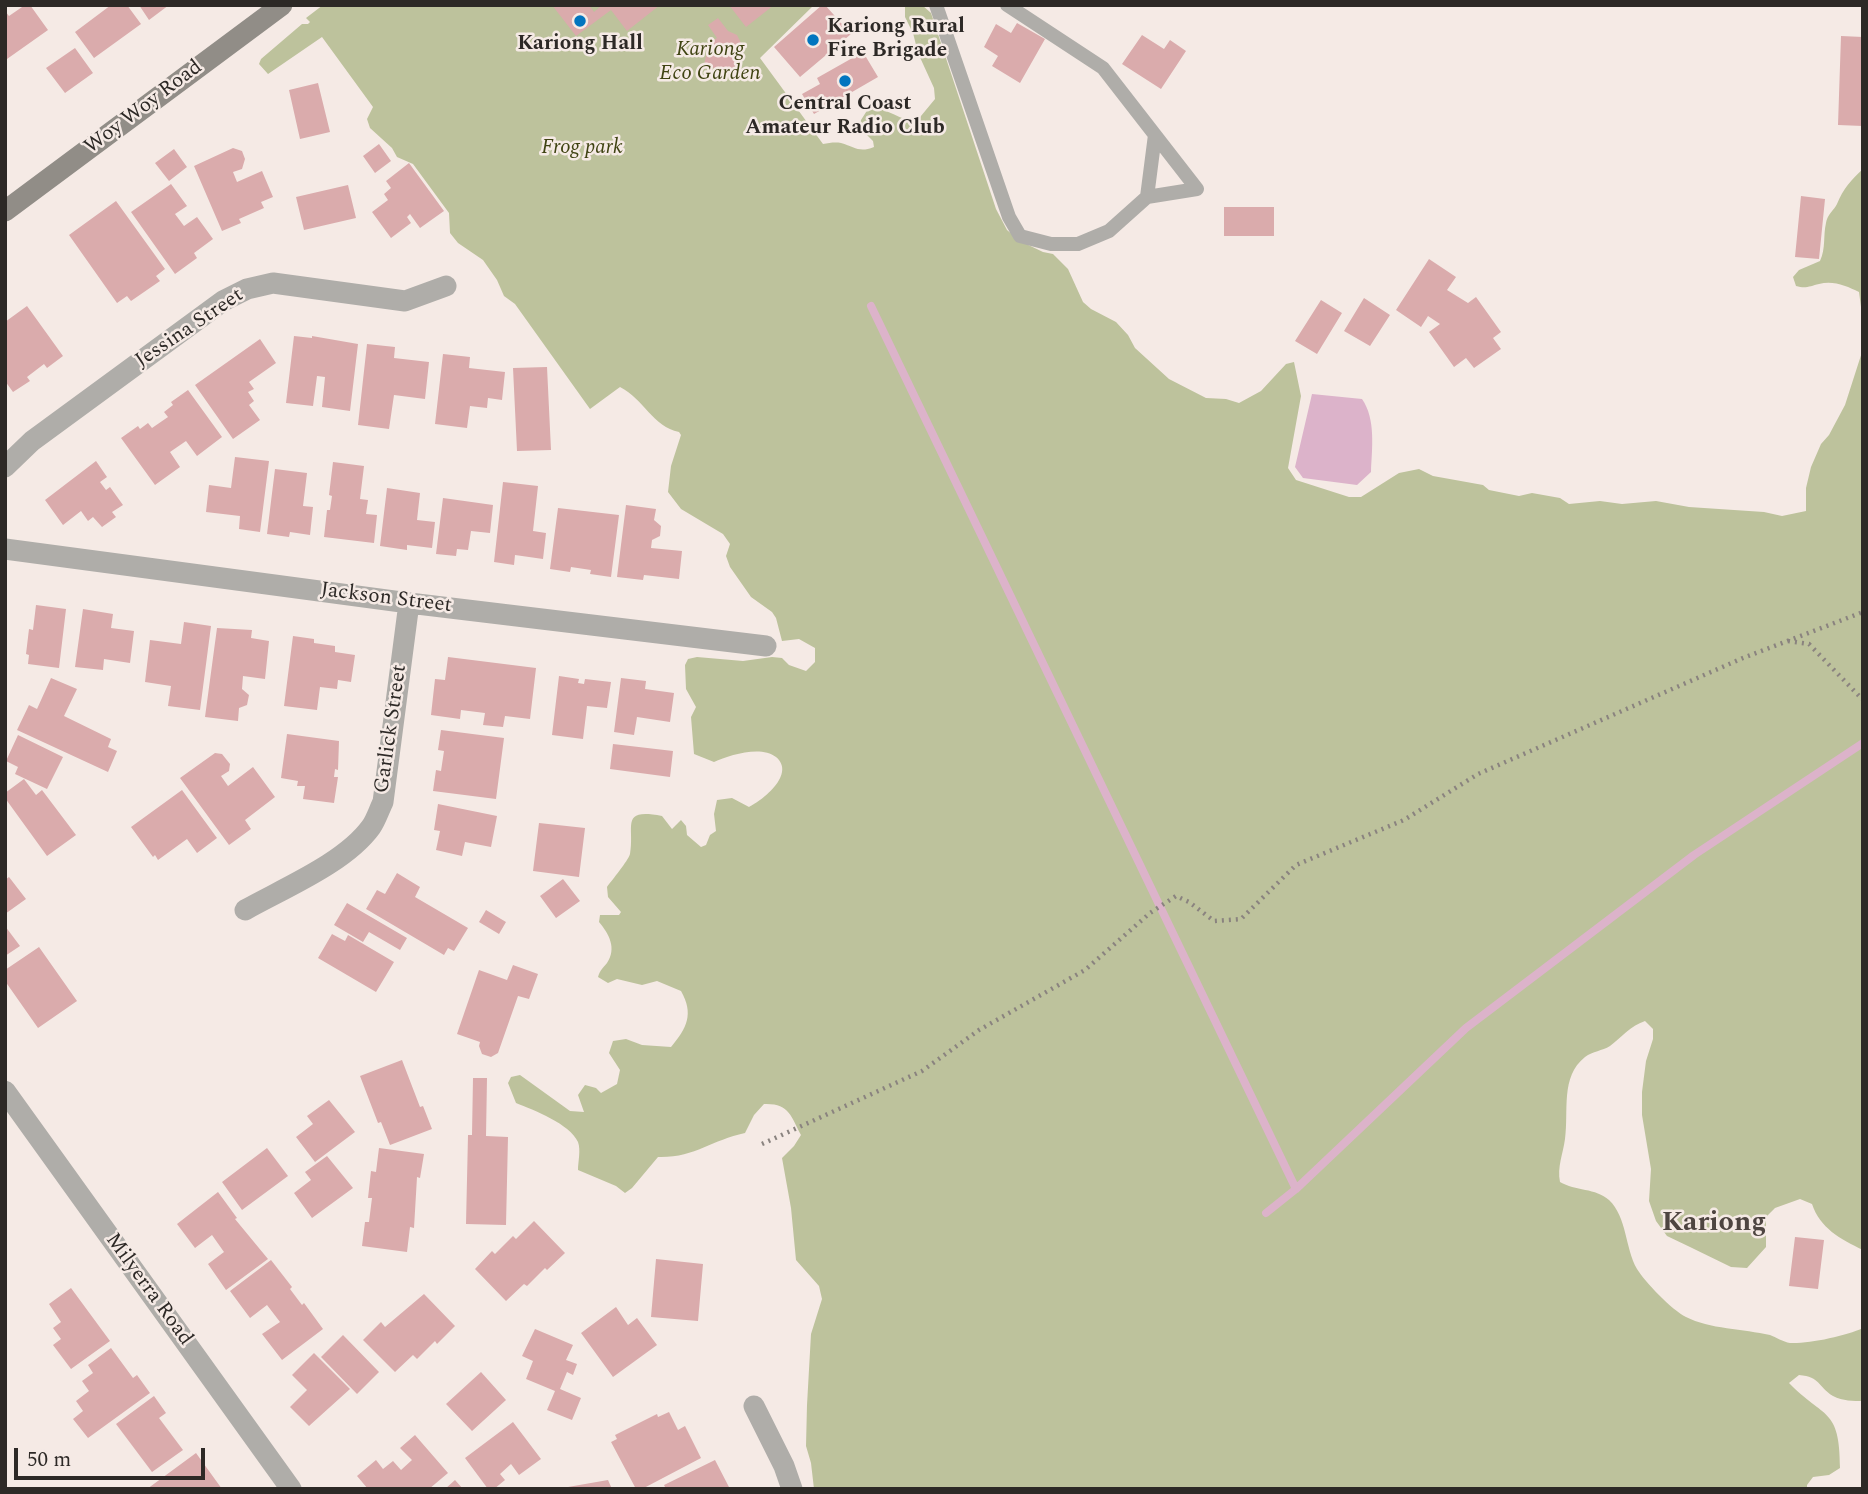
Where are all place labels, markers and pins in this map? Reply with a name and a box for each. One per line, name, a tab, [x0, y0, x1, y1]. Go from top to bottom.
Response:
marker: Kariong Hall	[572, 13, 588, 29]
place label: Kariong Rural Fire Brigade	[827, 15, 965, 65]
place label: Kariong Hall	[517, 32, 643, 58]
marker: Kariong Rural Fire Brigade	[805, 32, 821, 48]
marker: Central Coast Amateur Radio Club	[837, 73, 853, 89]
place label: Central Coast Amateur Radio Club	[745, 92, 945, 142]

